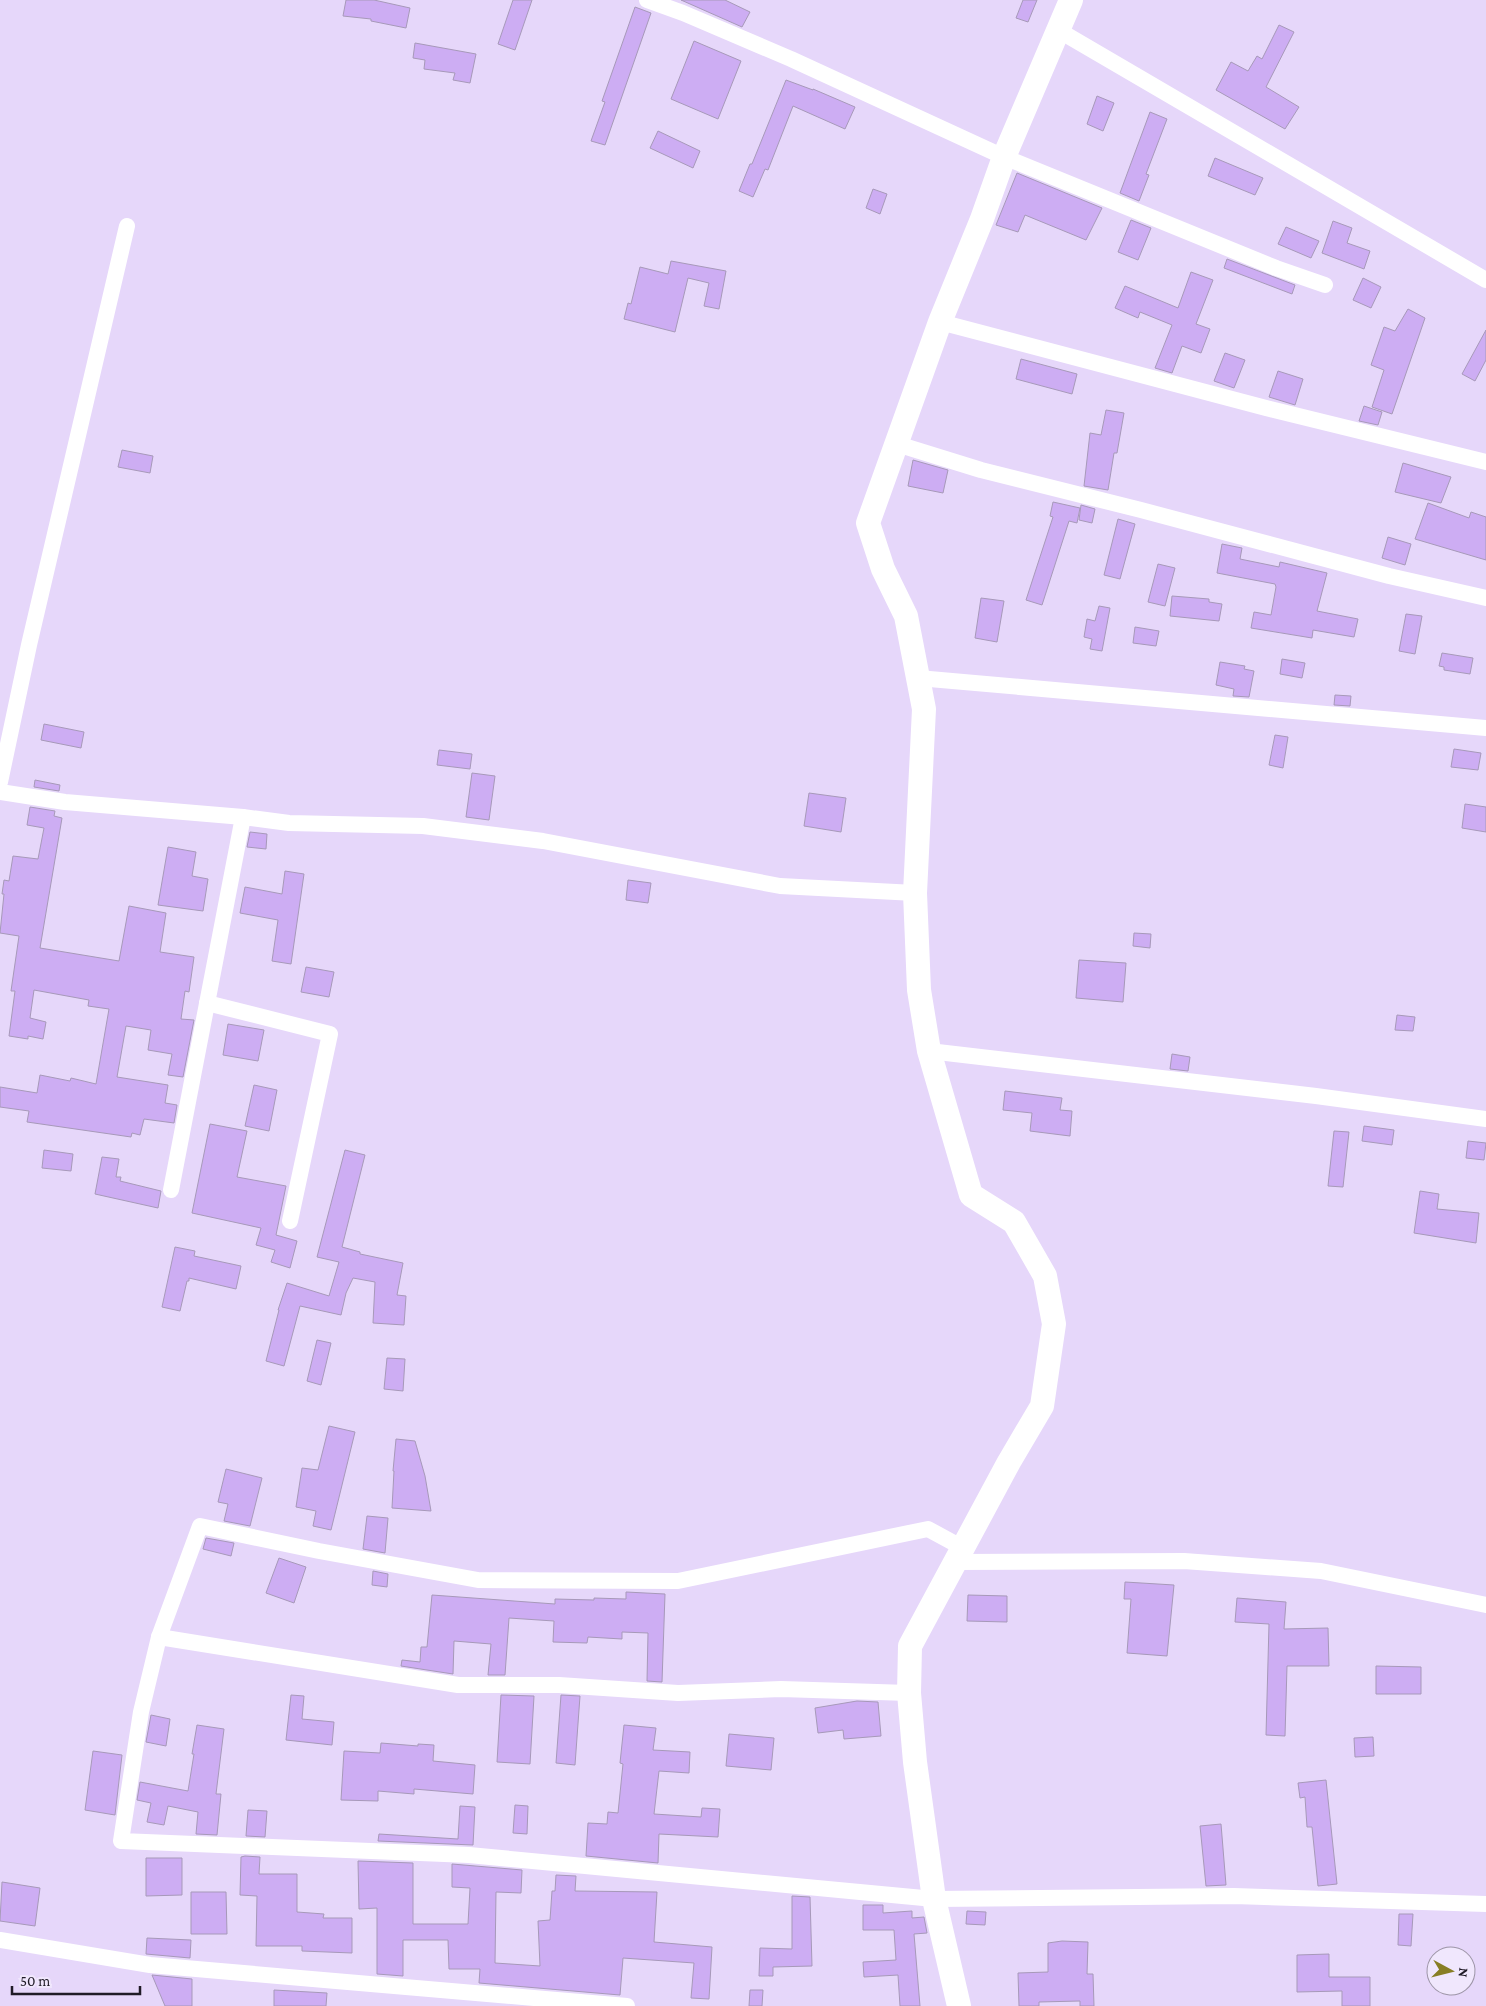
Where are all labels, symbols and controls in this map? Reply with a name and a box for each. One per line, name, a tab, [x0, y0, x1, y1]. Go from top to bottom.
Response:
north arrow	[1426, 1946, 1476, 1996]
scale bar	[12, 1964, 140, 1996]
text: N	[1455, 1967, 1472, 1979]
text: 50 m	[20, 1973, 50, 1989]

